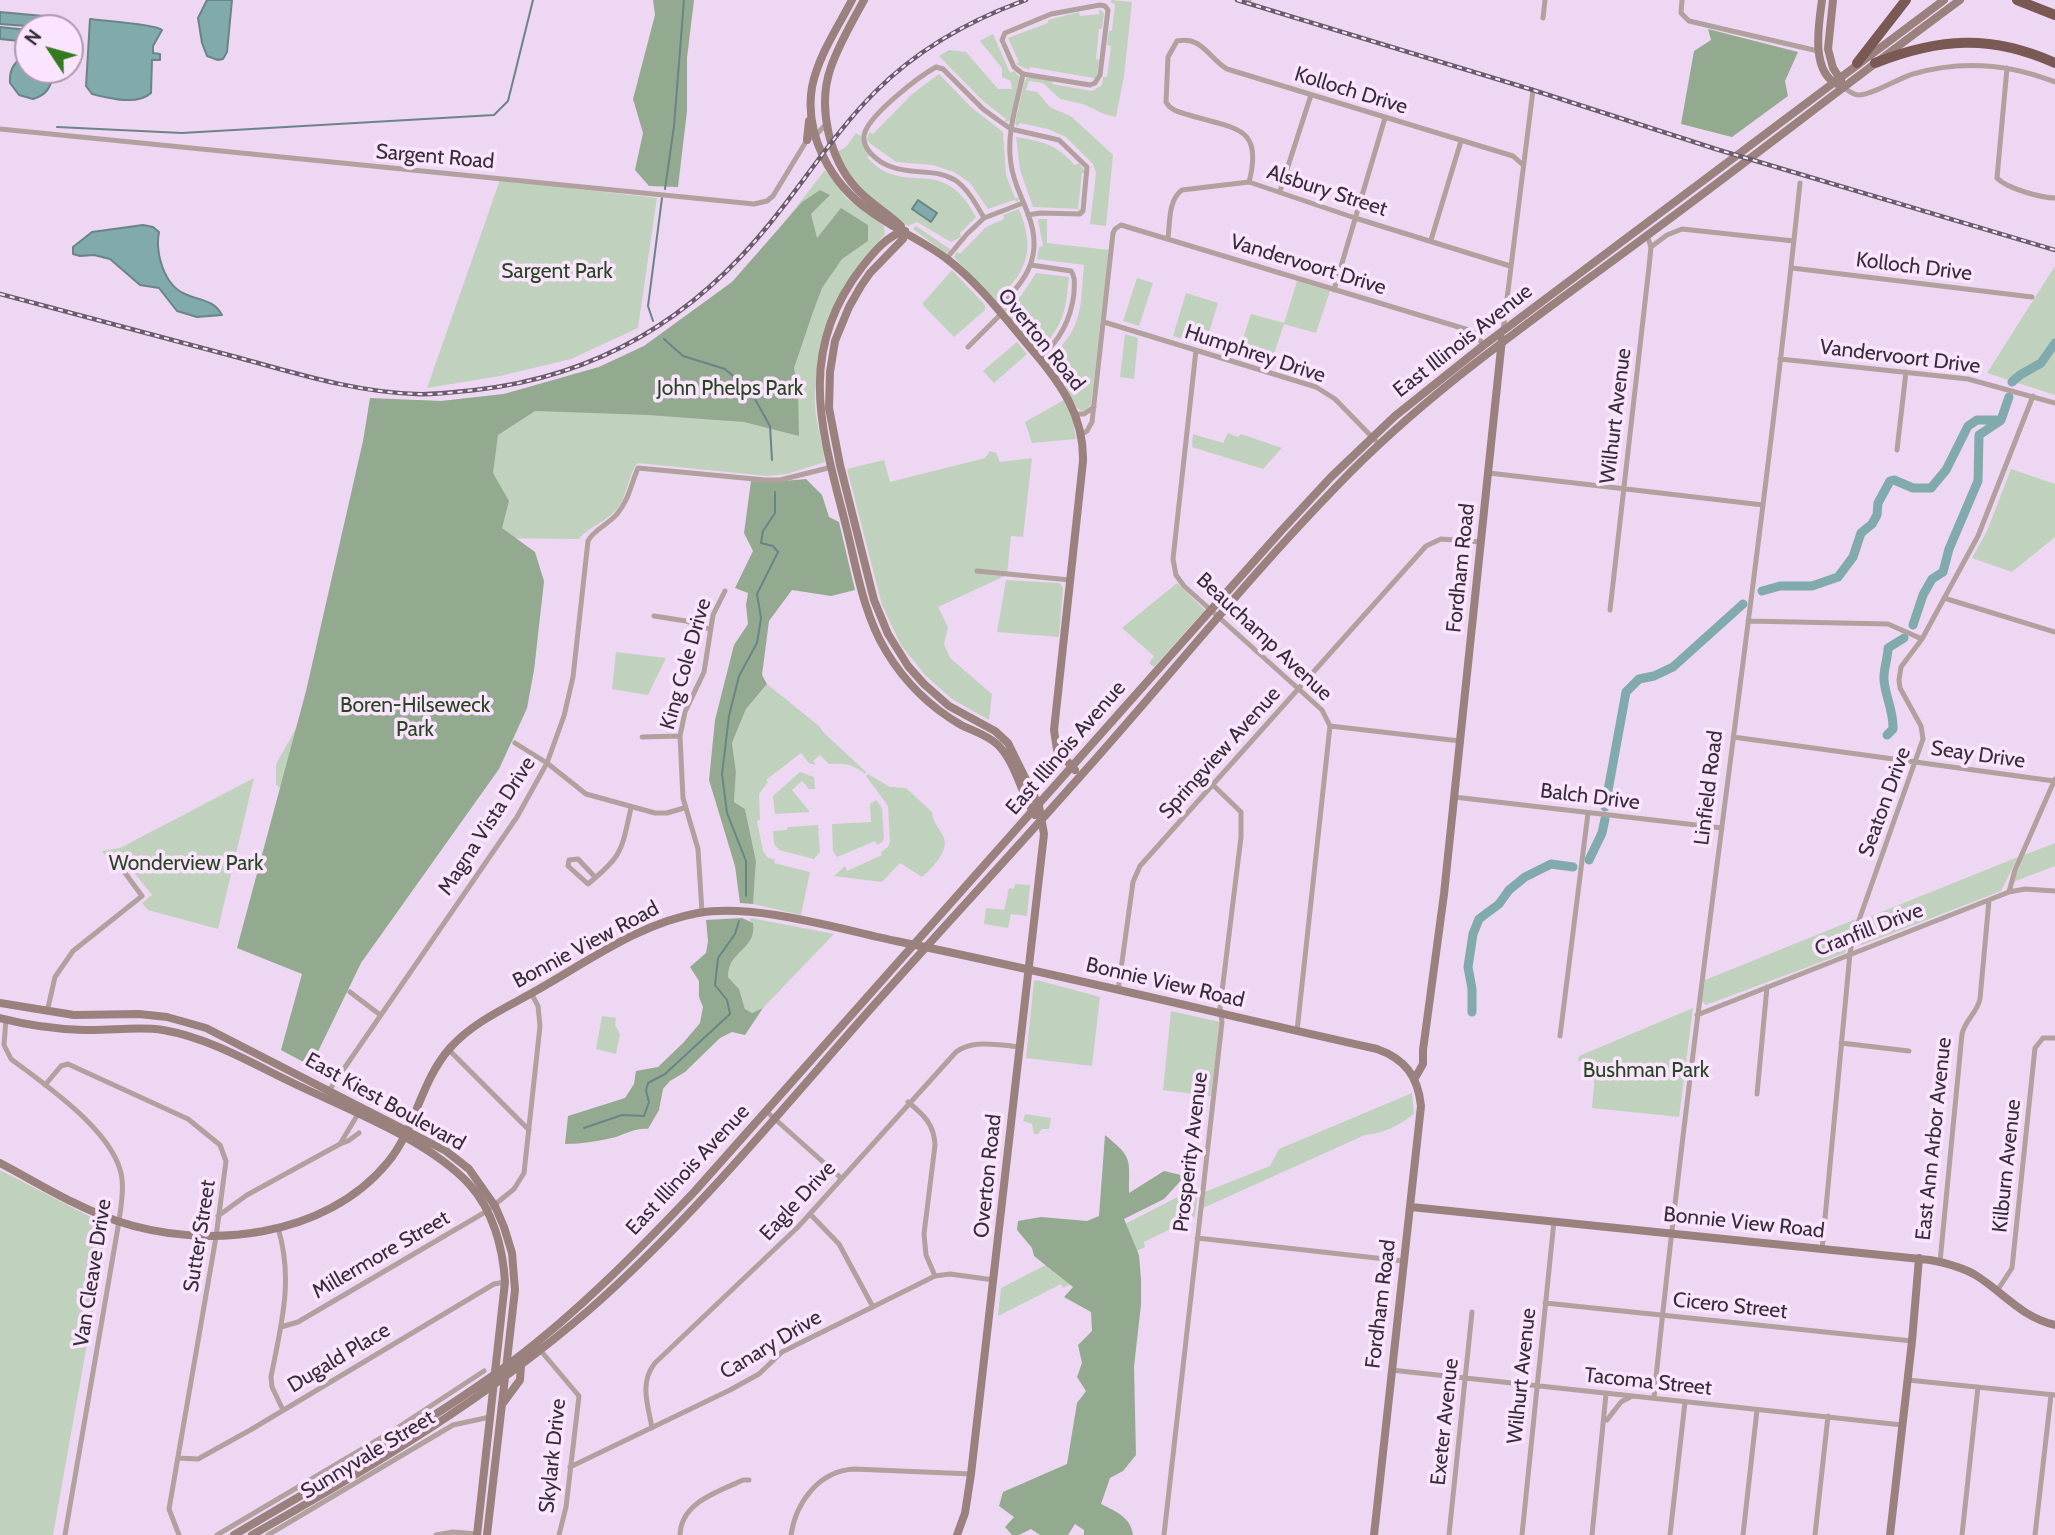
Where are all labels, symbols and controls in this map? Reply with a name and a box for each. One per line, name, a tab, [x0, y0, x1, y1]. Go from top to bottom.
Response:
north arrow	[14, 14, 84, 84]
text: N	[20, 25, 46, 50]
street label: Kolloch Drive	[1291, 62, 1411, 120]
street label: Sargent Road	[375, 139, 495, 175]
street label: Alsbury Street	[1264, 160, 1390, 222]
street label: Vandervoort Drive	[1227, 229, 1389, 301]
street label: Kolloch Drive	[1854, 247, 1974, 287]
park label: Sargent Park	[501, 259, 613, 285]
street label: East Illinois Avenue	[1388, 279, 1538, 403]
street label: Overton Road	[992, 284, 1090, 396]
street label: Humphrey Drive	[1181, 319, 1329, 389]
street label: Vandervoort Drive	[1818, 335, 1982, 379]
street label: Wilhurt Avenue	[1595, 347, 1637, 485]
park label: John Phelps Park	[657, 376, 803, 402]
street label: Fordham Road	[1442, 502, 1480, 634]
street label: Beauchamp Avenue	[1191, 567, 1337, 707]
street label: King Cole Drive	[655, 595, 717, 733]
street label: East Illinois Avenue	[1001, 676, 1131, 820]
street label: Springview Avenue	[1154, 682, 1286, 824]
park label: Boren-Hilseweck Park	[340, 693, 490, 743]
street label: Linfield Road	[1689, 729, 1729, 847]
street label: Seay Drive	[1929, 736, 2027, 774]
street label: Seaton Drive	[1853, 744, 1917, 860]
street label: Magna Vista Drive	[433, 752, 541, 900]
street label: Balch Drive	[1539, 778, 1641, 816]
park label: Wonderview Park	[109, 851, 263, 877]
street label: Bonnie View Road	[509, 896, 663, 994]
street label: Cranfill Drive	[1811, 898, 1927, 962]
street label: Bonnie View Road	[1083, 953, 1247, 1013]
street label: East Ann Arbor Avenue	[1911, 1036, 1957, 1242]
street label: East Kiest Boulevard	[301, 1048, 469, 1156]
park label: Bushman Park	[1583, 1058, 1709, 1084]
street label: Prosperity Avenue	[1169, 1071, 1213, 1233]
street label: Kilburn Avenue	[1987, 1098, 2027, 1234]
street label: East Illinois Avenue	[621, 1099, 755, 1241]
street label: Overton Road	[969, 1113, 1007, 1239]
street label: Eagle Drive	[755, 1156, 841, 1246]
street label: Sutter Street	[179, 1178, 221, 1294]
street label: Van Cleave Drive	[69, 1197, 117, 1349]
street label: Bonnie View Road	[1662, 1202, 1826, 1244]
street label: Millermore Street	[308, 1206, 454, 1304]
street label: Fordham Road	[1361, 1238, 1401, 1370]
street label: Cicero Street	[1672, 1287, 1788, 1325]
street label: Canary Drive	[716, 1305, 826, 1385]
street label: Wilhurt Avenue	[1502, 1307, 1542, 1445]
street label: Dugald Place	[283, 1318, 395, 1398]
street label: Exeter Avenue	[1426, 1357, 1464, 1487]
street label: Tacoma Street	[1583, 1363, 1713, 1401]
street label: Skylark Drive	[534, 1397, 572, 1515]
street label: Sunnyvale Street	[297, 1405, 439, 1505]

